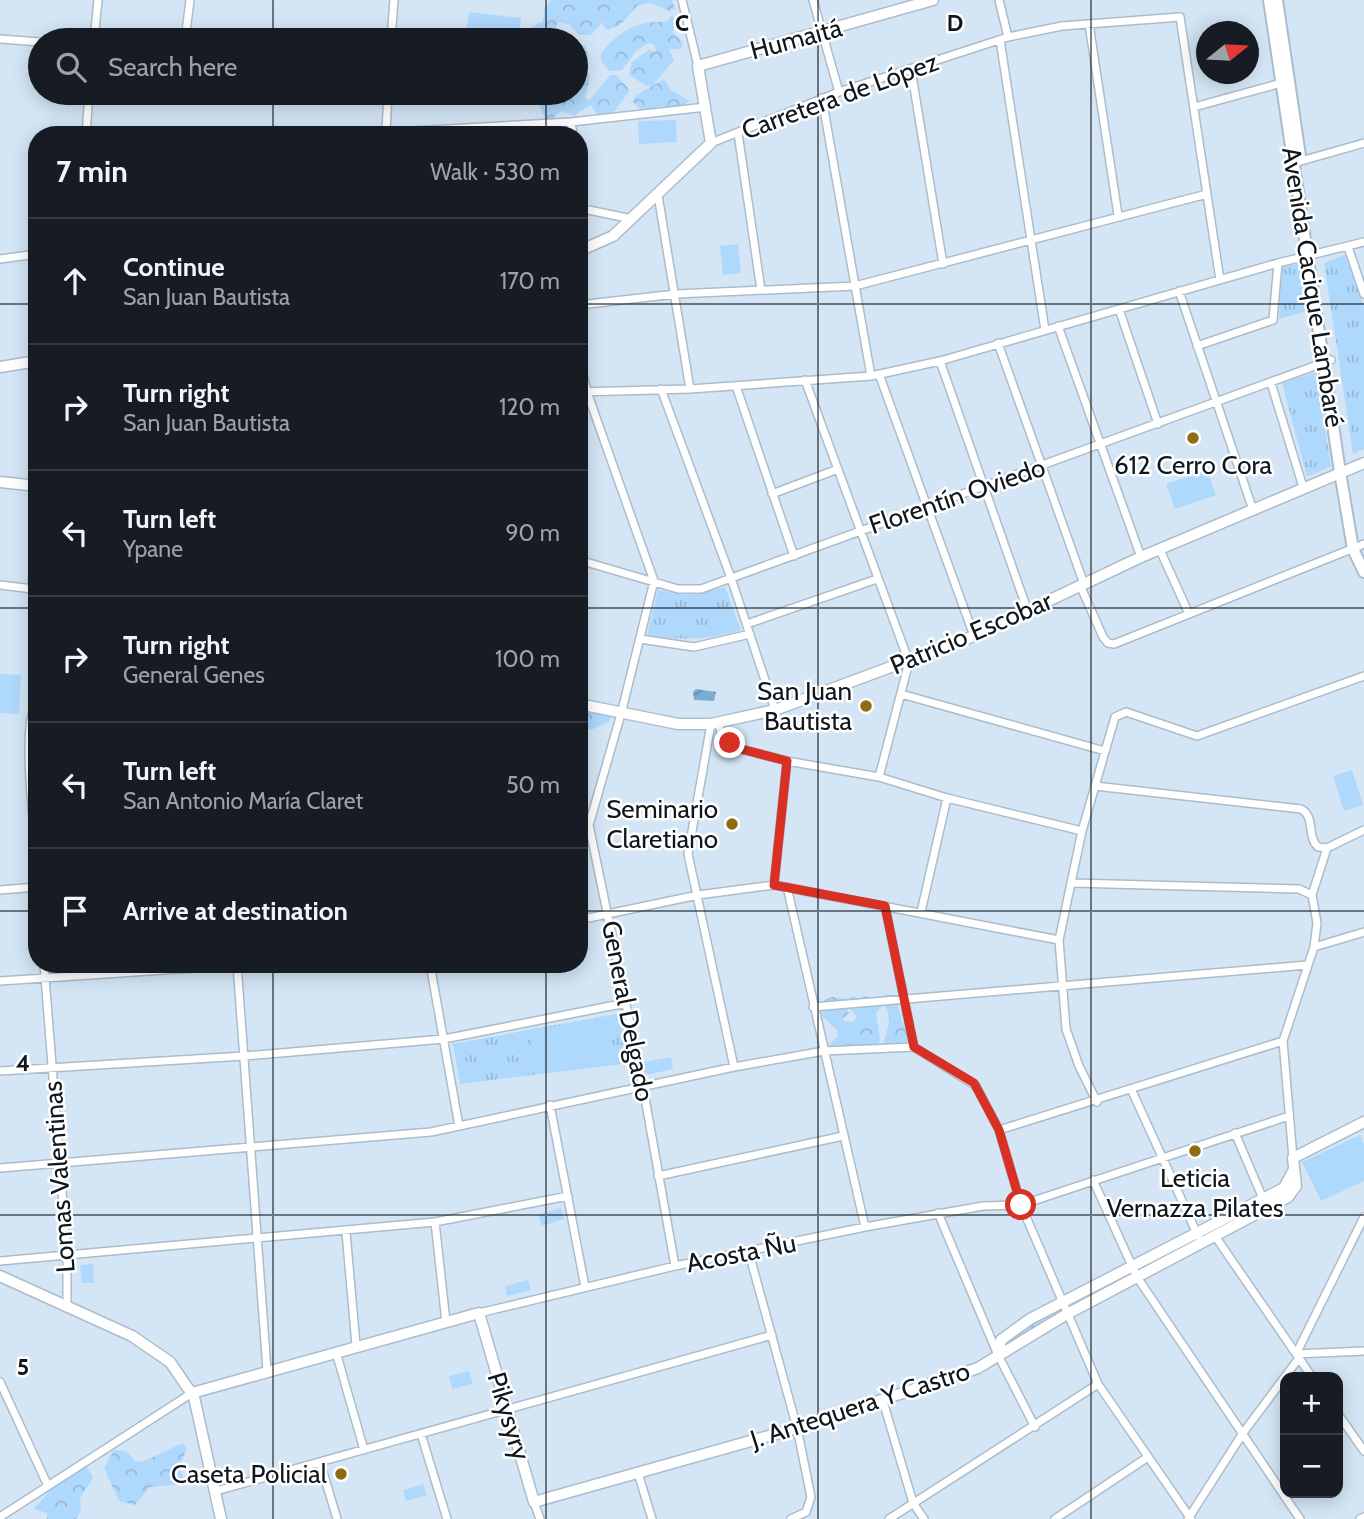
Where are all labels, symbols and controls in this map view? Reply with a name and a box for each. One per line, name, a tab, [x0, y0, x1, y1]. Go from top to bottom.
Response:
text: C	[675, 9, 689, 37]
text: D	[947, 9, 963, 37]
street label: Humaitá	[747, 11, 846, 67]
north arrow	[1196, 21, 1259, 84]
search box	[28, 28, 588, 105]
street label: Carretera de López	[737, 46, 943, 146]
icon: search	[52, 48, 90, 86]
text: Search here	[108, 51, 237, 83]
street label: Avenida Cacique Lambaré	[1275, 145, 1351, 429]
text: 7 min	[56, 153, 128, 190]
text: Walk · 530 m	[430, 158, 560, 186]
text: Continue	[123, 251, 225, 283]
icon: ahead	[56, 262, 94, 300]
text: 170 m	[500, 267, 560, 295]
text: San Juan Bautista	[123, 283, 290, 311]
text: Turn right	[123, 377, 229, 409]
icon: right	[56, 388, 94, 426]
text: 120 m	[499, 393, 560, 421]
text: San Juan Bautista	[123, 409, 290, 437]
marker: 612 Cerro Cora	[1185, 430, 1201, 446]
place label: 612 Cerro Cora	[1114, 449, 1273, 481]
street label: Florentín Oviedo	[865, 451, 1049, 541]
text: Turn left	[123, 503, 216, 535]
icon: left	[56, 514, 94, 552]
text: 90 m	[506, 519, 560, 547]
text: Ypane	[123, 535, 183, 563]
street label: Patricio Escobar	[885, 584, 1057, 681]
text: Turn right	[123, 629, 229, 661]
icon: right	[56, 640, 94, 678]
text: 100 m	[495, 645, 560, 673]
text: General Genes	[123, 661, 265, 689]
place label: San Juan Bautista	[757, 675, 853, 737]
marker: San Juan Bautista	[858, 698, 874, 714]
route end	[714, 727, 745, 758]
text: Turn left	[123, 755, 216, 787]
icon: left	[56, 766, 94, 804]
text: 50 m	[506, 771, 560, 799]
text: San Antonio María Claret	[123, 787, 363, 815]
place label: Seminario Claretiano	[606, 793, 718, 855]
marker: Seminario Claretiano	[724, 816, 740, 832]
icon: arrive	[56, 892, 94, 930]
text: Arrive at destination	[123, 895, 348, 927]
street label: General Delgado	[595, 918, 661, 1104]
text: 4	[16, 1049, 30, 1077]
street label: Lomas Valentinas	[36, 1080, 82, 1274]
marker: Leticia Vernazza Pilates	[1187, 1143, 1203, 1159]
place label: Leticia Vernazza Pilates	[1107, 1162, 1284, 1224]
route start	[1005, 1189, 1036, 1220]
street label: Acosta Ñu	[683, 1227, 799, 1279]
text: 5	[17, 1353, 29, 1381]
street label: J. Antequera Y Castro	[745, 1354, 974, 1456]
street label: Pikysyry	[481, 1368, 537, 1464]
map controls	[1280, 1372, 1343, 1498]
button: +	[1280, 1372, 1343, 1435]
button: −	[1280, 1435, 1343, 1498]
place label: Caseta Policial	[171, 1458, 327, 1490]
marker: Caseta Policial	[333, 1466, 349, 1482]

